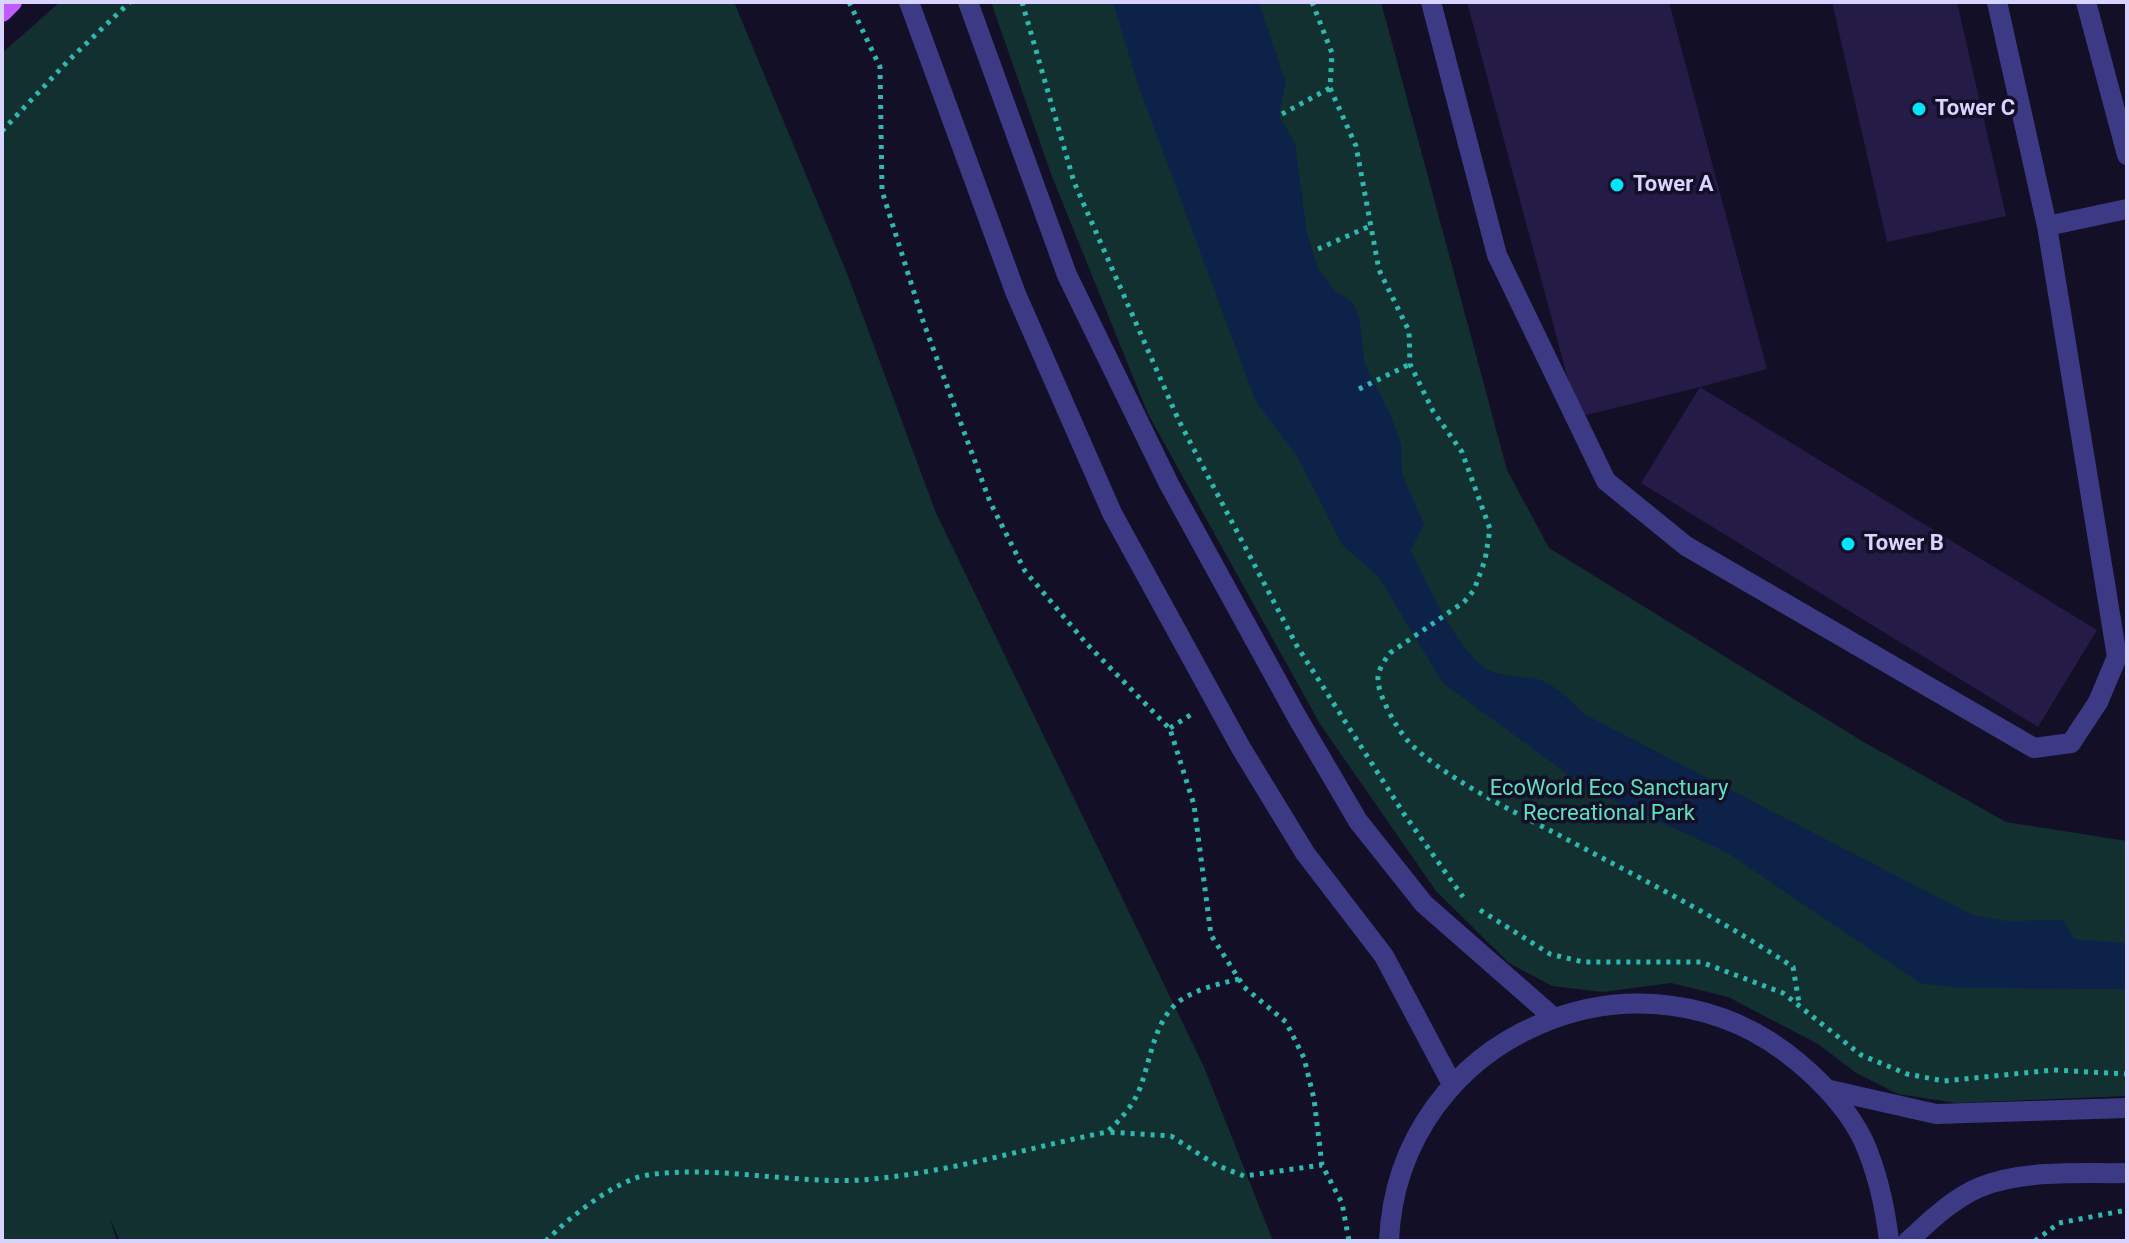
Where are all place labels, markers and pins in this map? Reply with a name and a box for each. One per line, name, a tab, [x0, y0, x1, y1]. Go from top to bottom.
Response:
place label: Tower C	[1935, 96, 2015, 122]
marker: Tower C	[1910, 100, 1928, 118]
place label: Tower A	[1633, 172, 1714, 198]
marker: Tower A	[1608, 176, 1626, 194]
place label: Tower B	[1864, 531, 1944, 557]
marker: Tower B	[1839, 535, 1857, 553]

